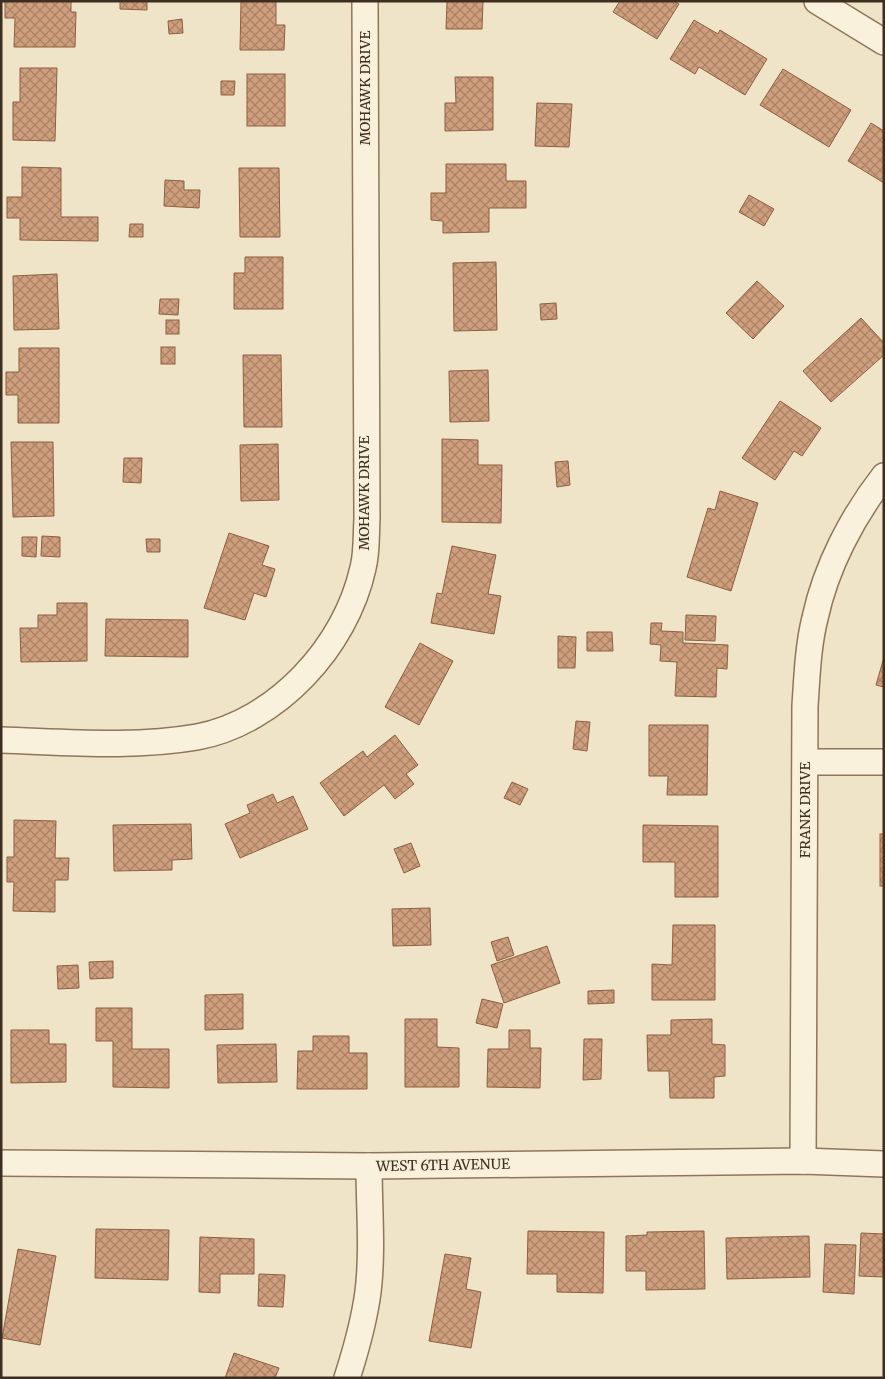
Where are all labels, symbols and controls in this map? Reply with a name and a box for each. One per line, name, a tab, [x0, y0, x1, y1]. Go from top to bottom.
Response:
street label: MOHAWK DRIVE	[356, 31, 374, 145]
street label: MOHAWK DRIVE	[355, 436, 373, 550]
street label: FRANK DRIVE	[796, 762, 814, 858]
street label: WEST 6TH AVENUE	[375, 1155, 510, 1175]

